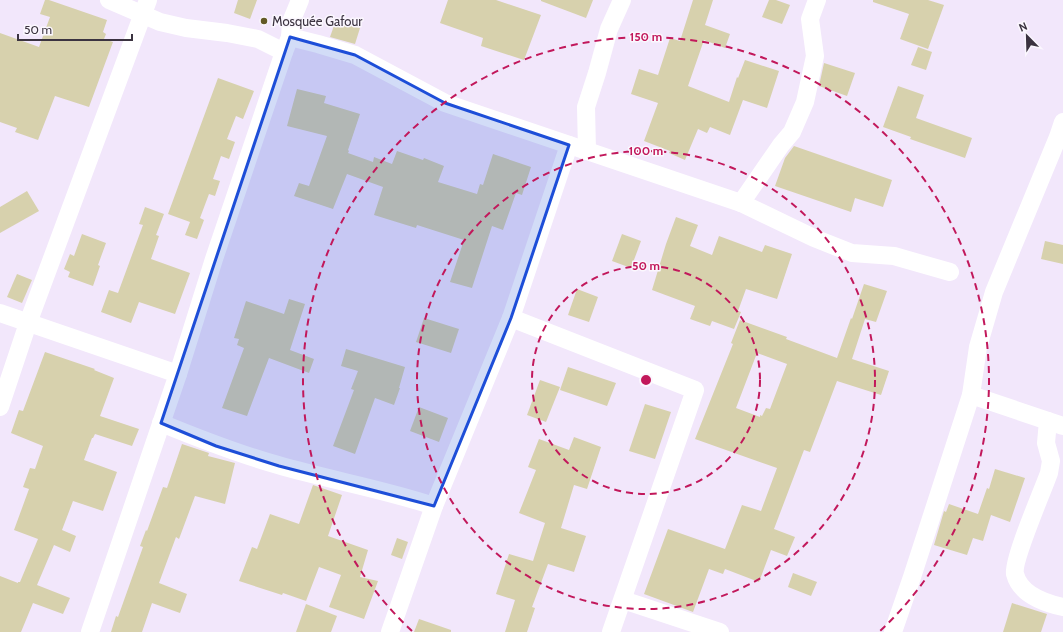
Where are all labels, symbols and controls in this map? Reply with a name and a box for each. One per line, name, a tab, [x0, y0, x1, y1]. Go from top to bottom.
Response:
place label: Mosquée Gafour	[272, 13, 363, 29]
scale bar	[18, 16, 132, 42]
marker: Mosquée Gafour	[259, 16, 269, 26]
north arrow	[1007, 16, 1047, 56]
text: N	[1017, 19, 1029, 35]
text: 50 m	[24, 22, 52, 37]
text: 150 m	[630, 29, 662, 44]
text: 100 m	[629, 143, 663, 158]
text: 50 m	[632, 258, 660, 273]
centre of rings	[639, 373, 653, 387]

